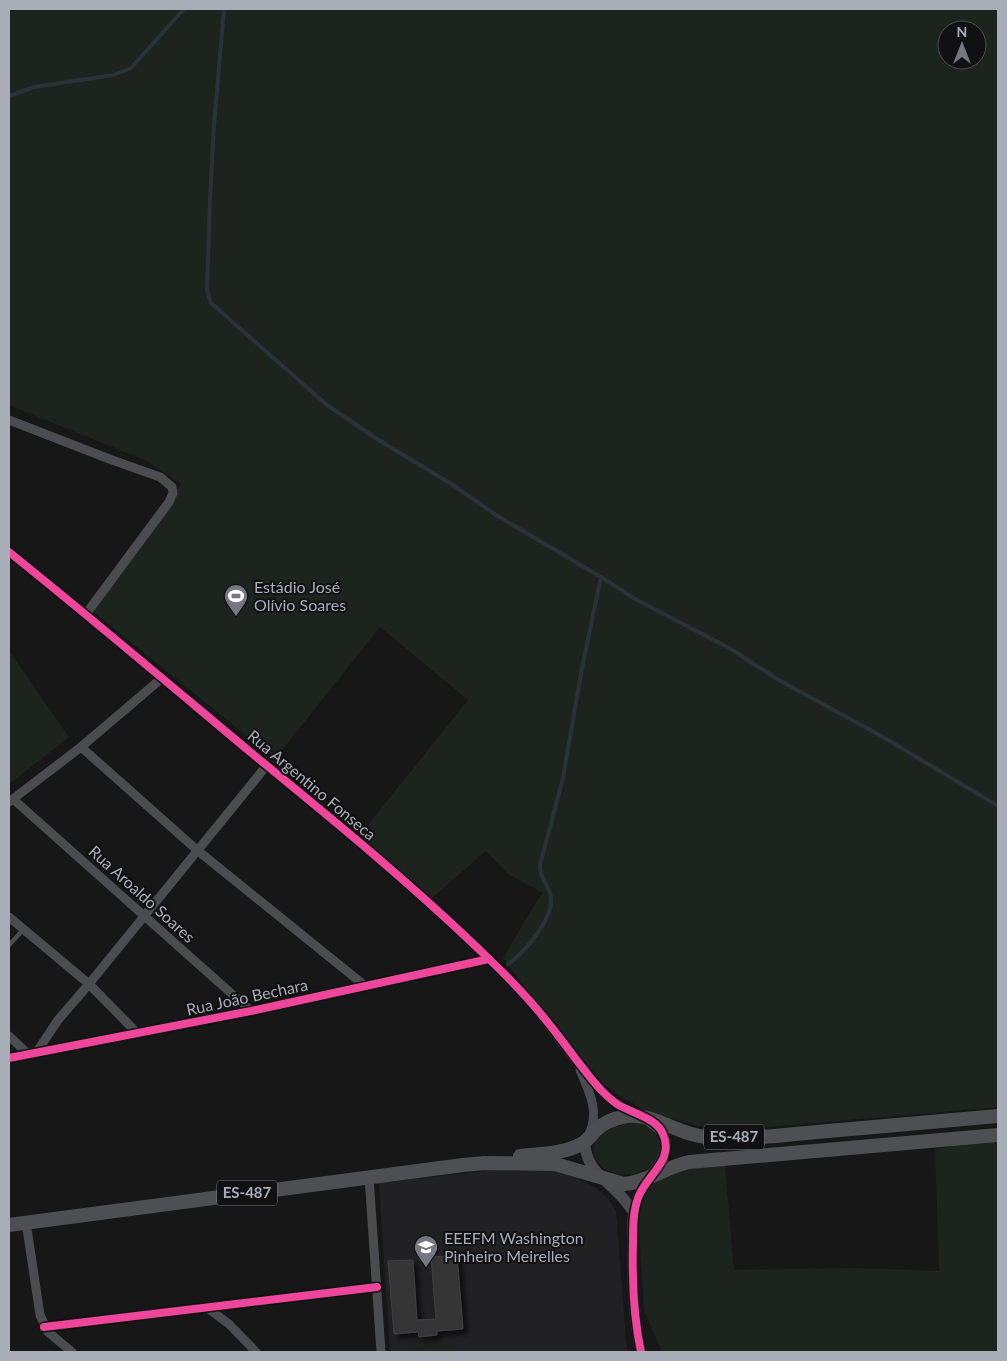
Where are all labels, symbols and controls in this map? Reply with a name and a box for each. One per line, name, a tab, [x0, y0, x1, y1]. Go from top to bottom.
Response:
north arrow	[937, 20, 987, 70]
text: N	[957, 23, 967, 40]
place label: Estádio José Olívio Soares	[254, 577, 346, 614]
sports icon: Estádio José Olívio Soares	[223, 583, 249, 617]
street label: Rua Argentino Fonseca	[244, 725, 380, 844]
street label: Rua Aroaldo Soares	[85, 841, 199, 946]
street label: Rua João Bechara	[184, 974, 309, 1019]
road number: ES-487	[704, 1124, 764, 1150]
road number: ES-487	[217, 1180, 277, 1206]
place label: EEEFM Washington Pinheiro Meirelles	[444, 1228, 584, 1265]
school or university icon: EEEFM Washington Pinheiro Meirelles	[413, 1234, 439, 1268]

